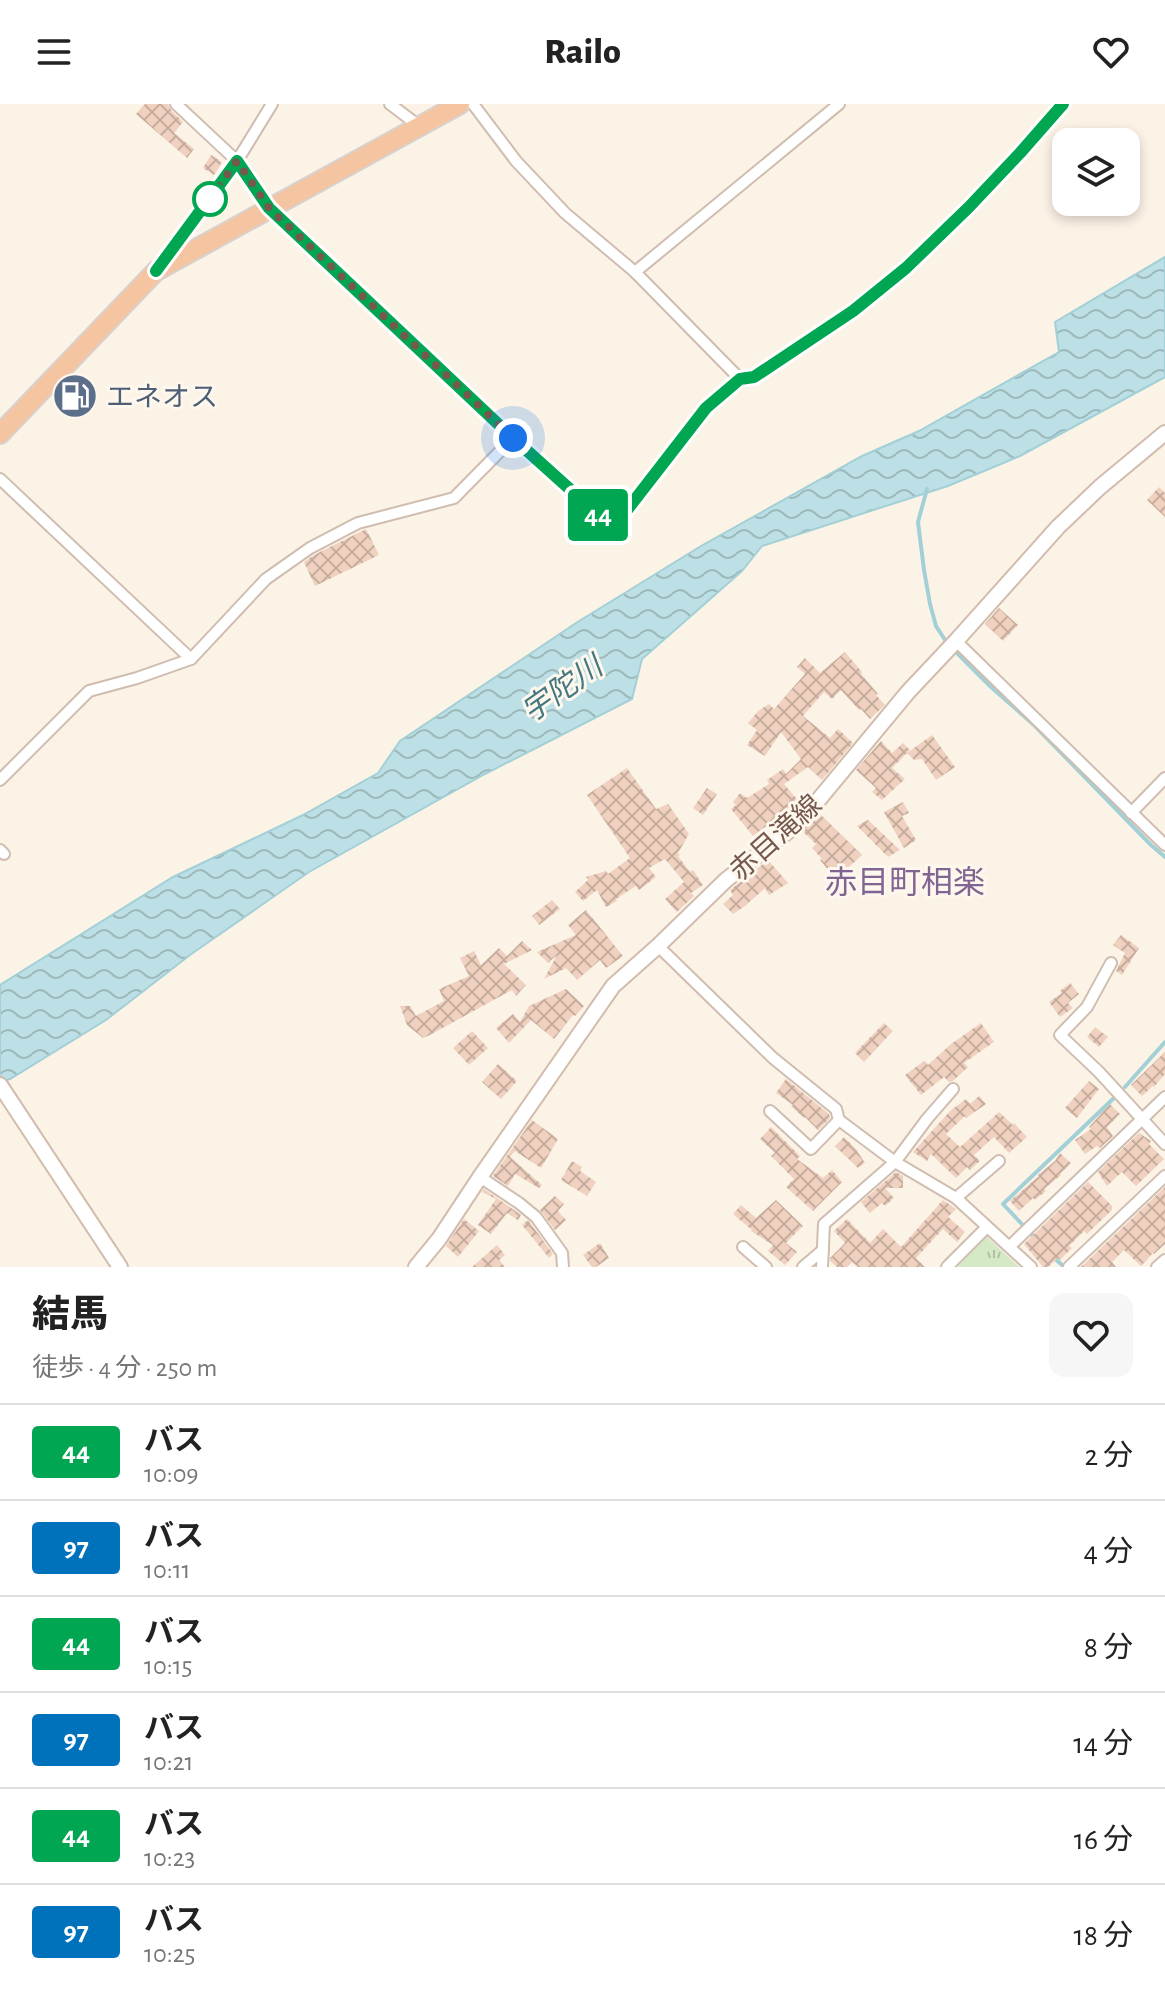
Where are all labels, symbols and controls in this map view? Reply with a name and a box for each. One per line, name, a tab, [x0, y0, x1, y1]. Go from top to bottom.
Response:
icon: menu	[32, 30, 76, 74]
icon: heart	[1089, 30, 1133, 74]
text: Railo	[544, 34, 621, 70]
map controls	[1052, 128, 1140, 216]
button: layers	[1052, 128, 1140, 216]
unlabelled marker	[193, 182, 227, 216]
fuel station icon: エネオス	[51, 372, 99, 420]
place label: エネオス	[106, 383, 218, 412]
your location	[493, 418, 533, 458]
line badge: 44	[562, 489, 634, 541]
text: 44	[584, 501, 612, 529]
water label: 宇陀川	[516, 648, 610, 728]
street label: 赤目滝線	[724, 789, 827, 886]
district label: 赤目町相楽	[825, 865, 985, 899]
button: heart	[1049, 1293, 1133, 1377]
text: 結馬	[32, 1297, 108, 1335]
text: 徒歩 · 4 分 · 250 m	[32, 1355, 217, 1381]
text: バス	[144, 1426, 204, 1456]
text: 44	[62, 1438, 90, 1466]
text: 2 分	[1084, 1441, 1133, 1471]
text: 10:09	[144, 1461, 199, 1487]
text: バス	[144, 1522, 204, 1552]
text: 97	[63, 1534, 89, 1562]
text: 4 分	[1084, 1537, 1133, 1567]
text: 10:11	[144, 1557, 191, 1583]
text: バス	[144, 1618, 204, 1648]
text: 44	[62, 1630, 90, 1658]
text: 8 分	[1084, 1633, 1133, 1663]
text: 10:15	[144, 1653, 192, 1679]
text: バス	[144, 1714, 204, 1744]
text: 97	[63, 1726, 89, 1754]
text: 14 分	[1073, 1729, 1133, 1759]
text: 10:21	[144, 1749, 193, 1775]
text: バス	[144, 1810, 204, 1840]
text: 44	[62, 1822, 90, 1850]
text: 16 分	[1074, 1825, 1133, 1855]
text: 10:23	[144, 1845, 195, 1871]
text: バス	[144, 1906, 204, 1936]
text: 97	[63, 1918, 89, 1946]
text: 18 分	[1074, 1921, 1133, 1951]
text: 10:25	[144, 1941, 195, 1967]

